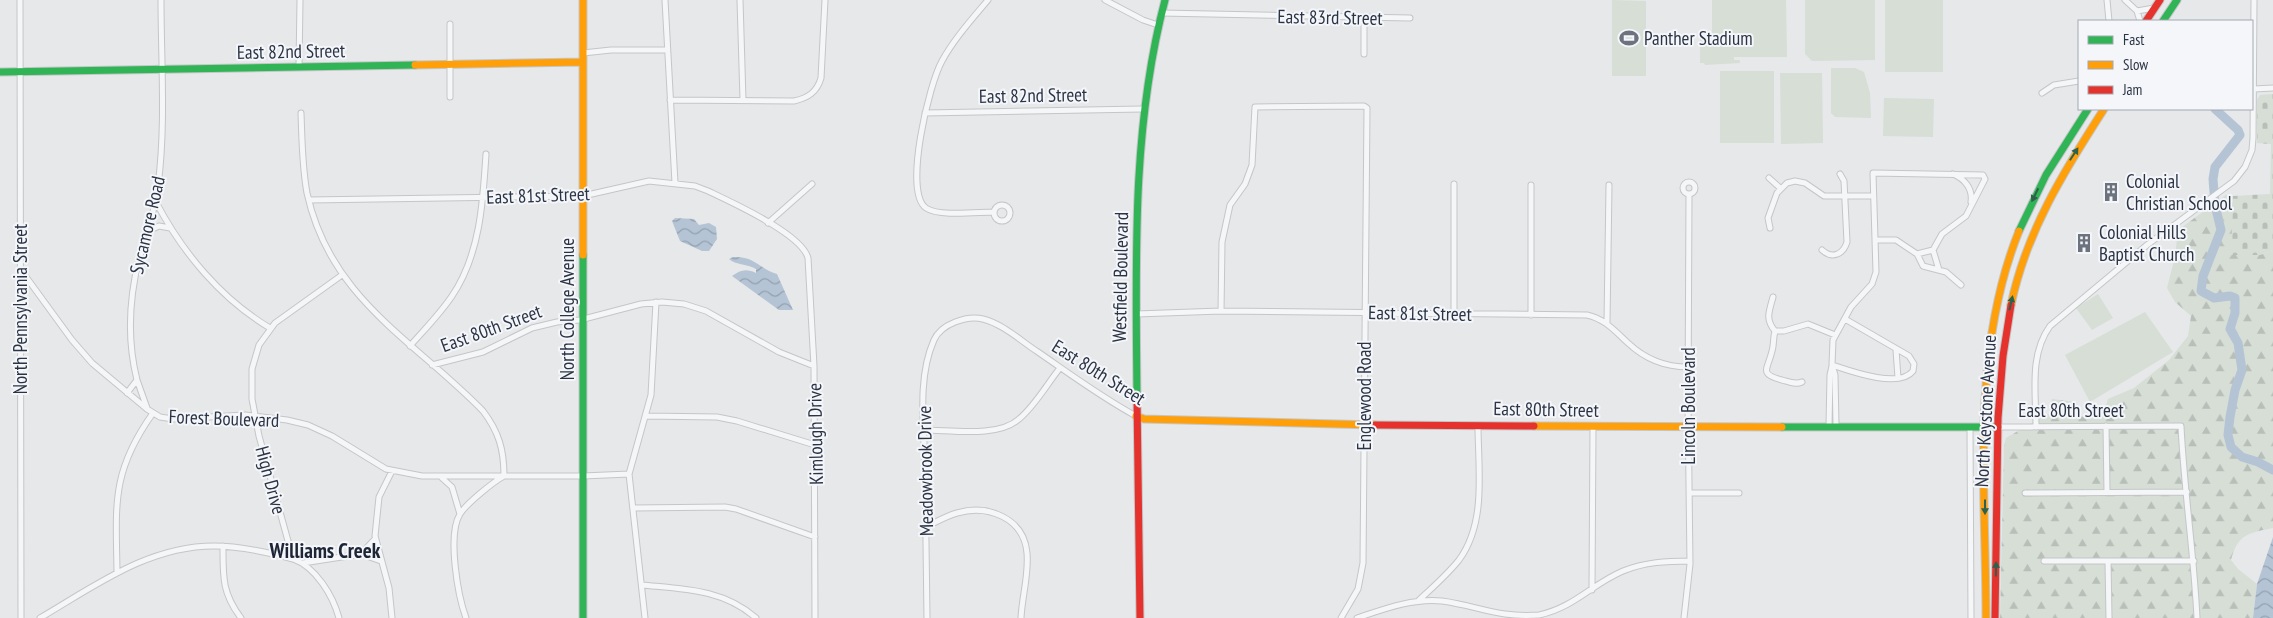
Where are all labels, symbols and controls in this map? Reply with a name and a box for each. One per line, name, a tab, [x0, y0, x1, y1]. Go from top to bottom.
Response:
street label: East 83rd Street	[1277, 4, 1384, 30]
legend	[2078, 20, 2253, 110]
place label: Panther Stadium	[1644, 26, 1753, 50]
sports icon: Panther Stadium	[1618, 27, 1640, 49]
text: Fast	[2123, 30, 2144, 49]
street label: East 82nd Street	[237, 38, 346, 64]
text: Slow	[2123, 55, 2148, 74]
text: Jam	[2122, 80, 2142, 99]
street label: East 82nd Street	[979, 82, 1088, 108]
one-way arrow	[2069, 147, 2079, 161]
place label: Colonial Christian School	[2126, 169, 2233, 215]
street label: Sycamore Road	[124, 174, 170, 276]
street label: East 81st Street	[486, 181, 591, 209]
building icon: Colonial Christian School	[2100, 181, 2122, 203]
one-way arrow	[2031, 188, 2039, 202]
street label: Westfield Boulevard	[1107, 212, 1133, 342]
place label: Colonial Hills Baptist Church	[2099, 220, 2194, 266]
street label: North Pennsylvania Street	[8, 223, 32, 394]
building icon: Colonial Hills Baptist Church	[2073, 232, 2095, 254]
street label: North College Avenue	[555, 238, 579, 380]
one-way arrow	[2007, 295, 2015, 310]
street label: East 80th Street	[437, 298, 545, 357]
street label: East 81st Street	[1368, 300, 1473, 326]
street label: East 80th Street	[1048, 334, 1151, 411]
street label: North Keystone Avenue	[1969, 334, 2001, 488]
street label: Englewood Road	[1352, 342, 1376, 450]
street label: Lincoln Boulevard	[1676, 347, 1700, 465]
street label: Kimlough Drive	[802, 383, 828, 485]
street label: East 80th Street	[1493, 396, 1600, 422]
street label: East 80th Street	[2018, 398, 2125, 422]
street label: Forest Boulevard	[168, 404, 280, 432]
street label: Meadowbrook Drive	[912, 405, 938, 536]
street label: High Drive	[250, 443, 292, 517]
one-way arrow	[1981, 499, 1989, 515]
district label: Williams Creek	[269, 537, 381, 564]
one-way arrow	[1992, 561, 2000, 577]

